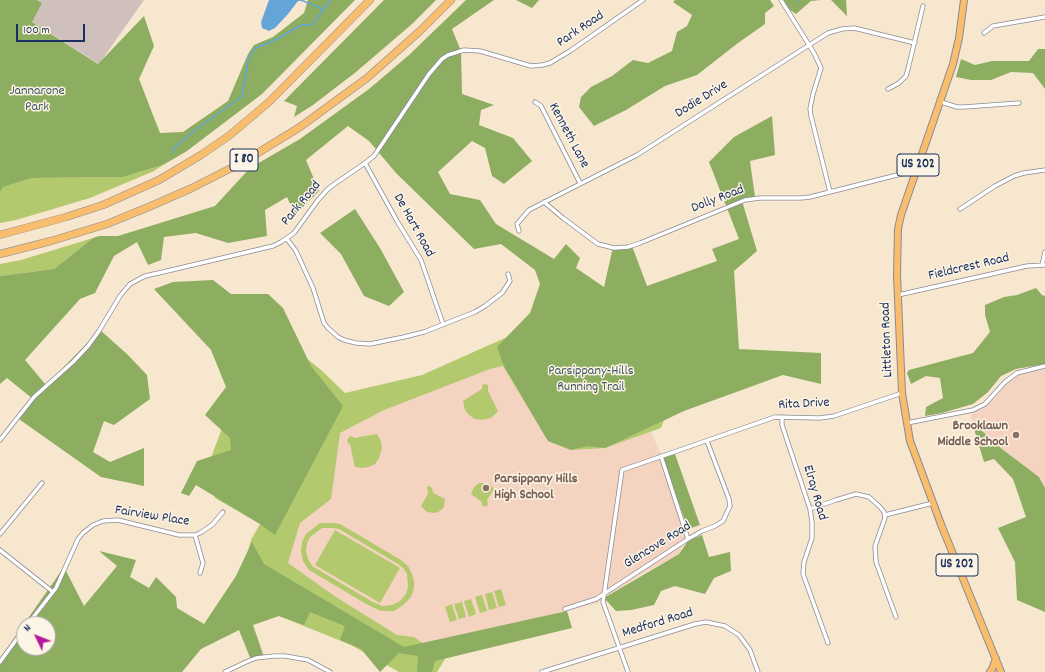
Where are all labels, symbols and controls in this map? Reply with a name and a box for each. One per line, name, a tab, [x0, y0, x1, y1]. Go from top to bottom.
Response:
street label: Park Road	[554, 8, 608, 52]
scale bar	[18, 16, 87, 42]
text: 100 m	[23, 22, 50, 39]
street label: Dodie Drive	[673, 77, 731, 123]
park label: Jannarone Park	[9, 84, 65, 116]
street label: Kenneth Lane	[544, 101, 592, 171]
road number: I 80	[230, 149, 258, 171]
road number: US 202	[897, 154, 939, 176]
street label: Park Road	[278, 178, 326, 230]
street label: Dolly Road	[689, 182, 747, 218]
street label: De Hart Road	[389, 191, 437, 261]
street label: Fieldcrest Road	[927, 251, 1011, 285]
street label: Littleton Road	[878, 302, 898, 378]
park label: Parsippany-Hills Running Trail	[548, 364, 634, 396]
street label: Rita Drive	[778, 395, 830, 415]
place label: Brooklawn Middle School	[937, 419, 1008, 452]
marker: Brooklawn Middle School	[1011, 430, 1021, 440]
street label: Elray Road	[798, 464, 830, 522]
place label: Parsippany Hills High School	[494, 472, 578, 504]
marker: Parsippany Hills High School	[481, 483, 491, 493]
street label: Fairview Place	[113, 503, 191, 531]
street label: Glencove Road	[621, 519, 695, 573]
road number: US 202	[936, 554, 978, 576]
street label: Medford Road	[621, 605, 695, 643]
north arrow	[16, 616, 56, 656]
text: N	[20, 621, 36, 636]

